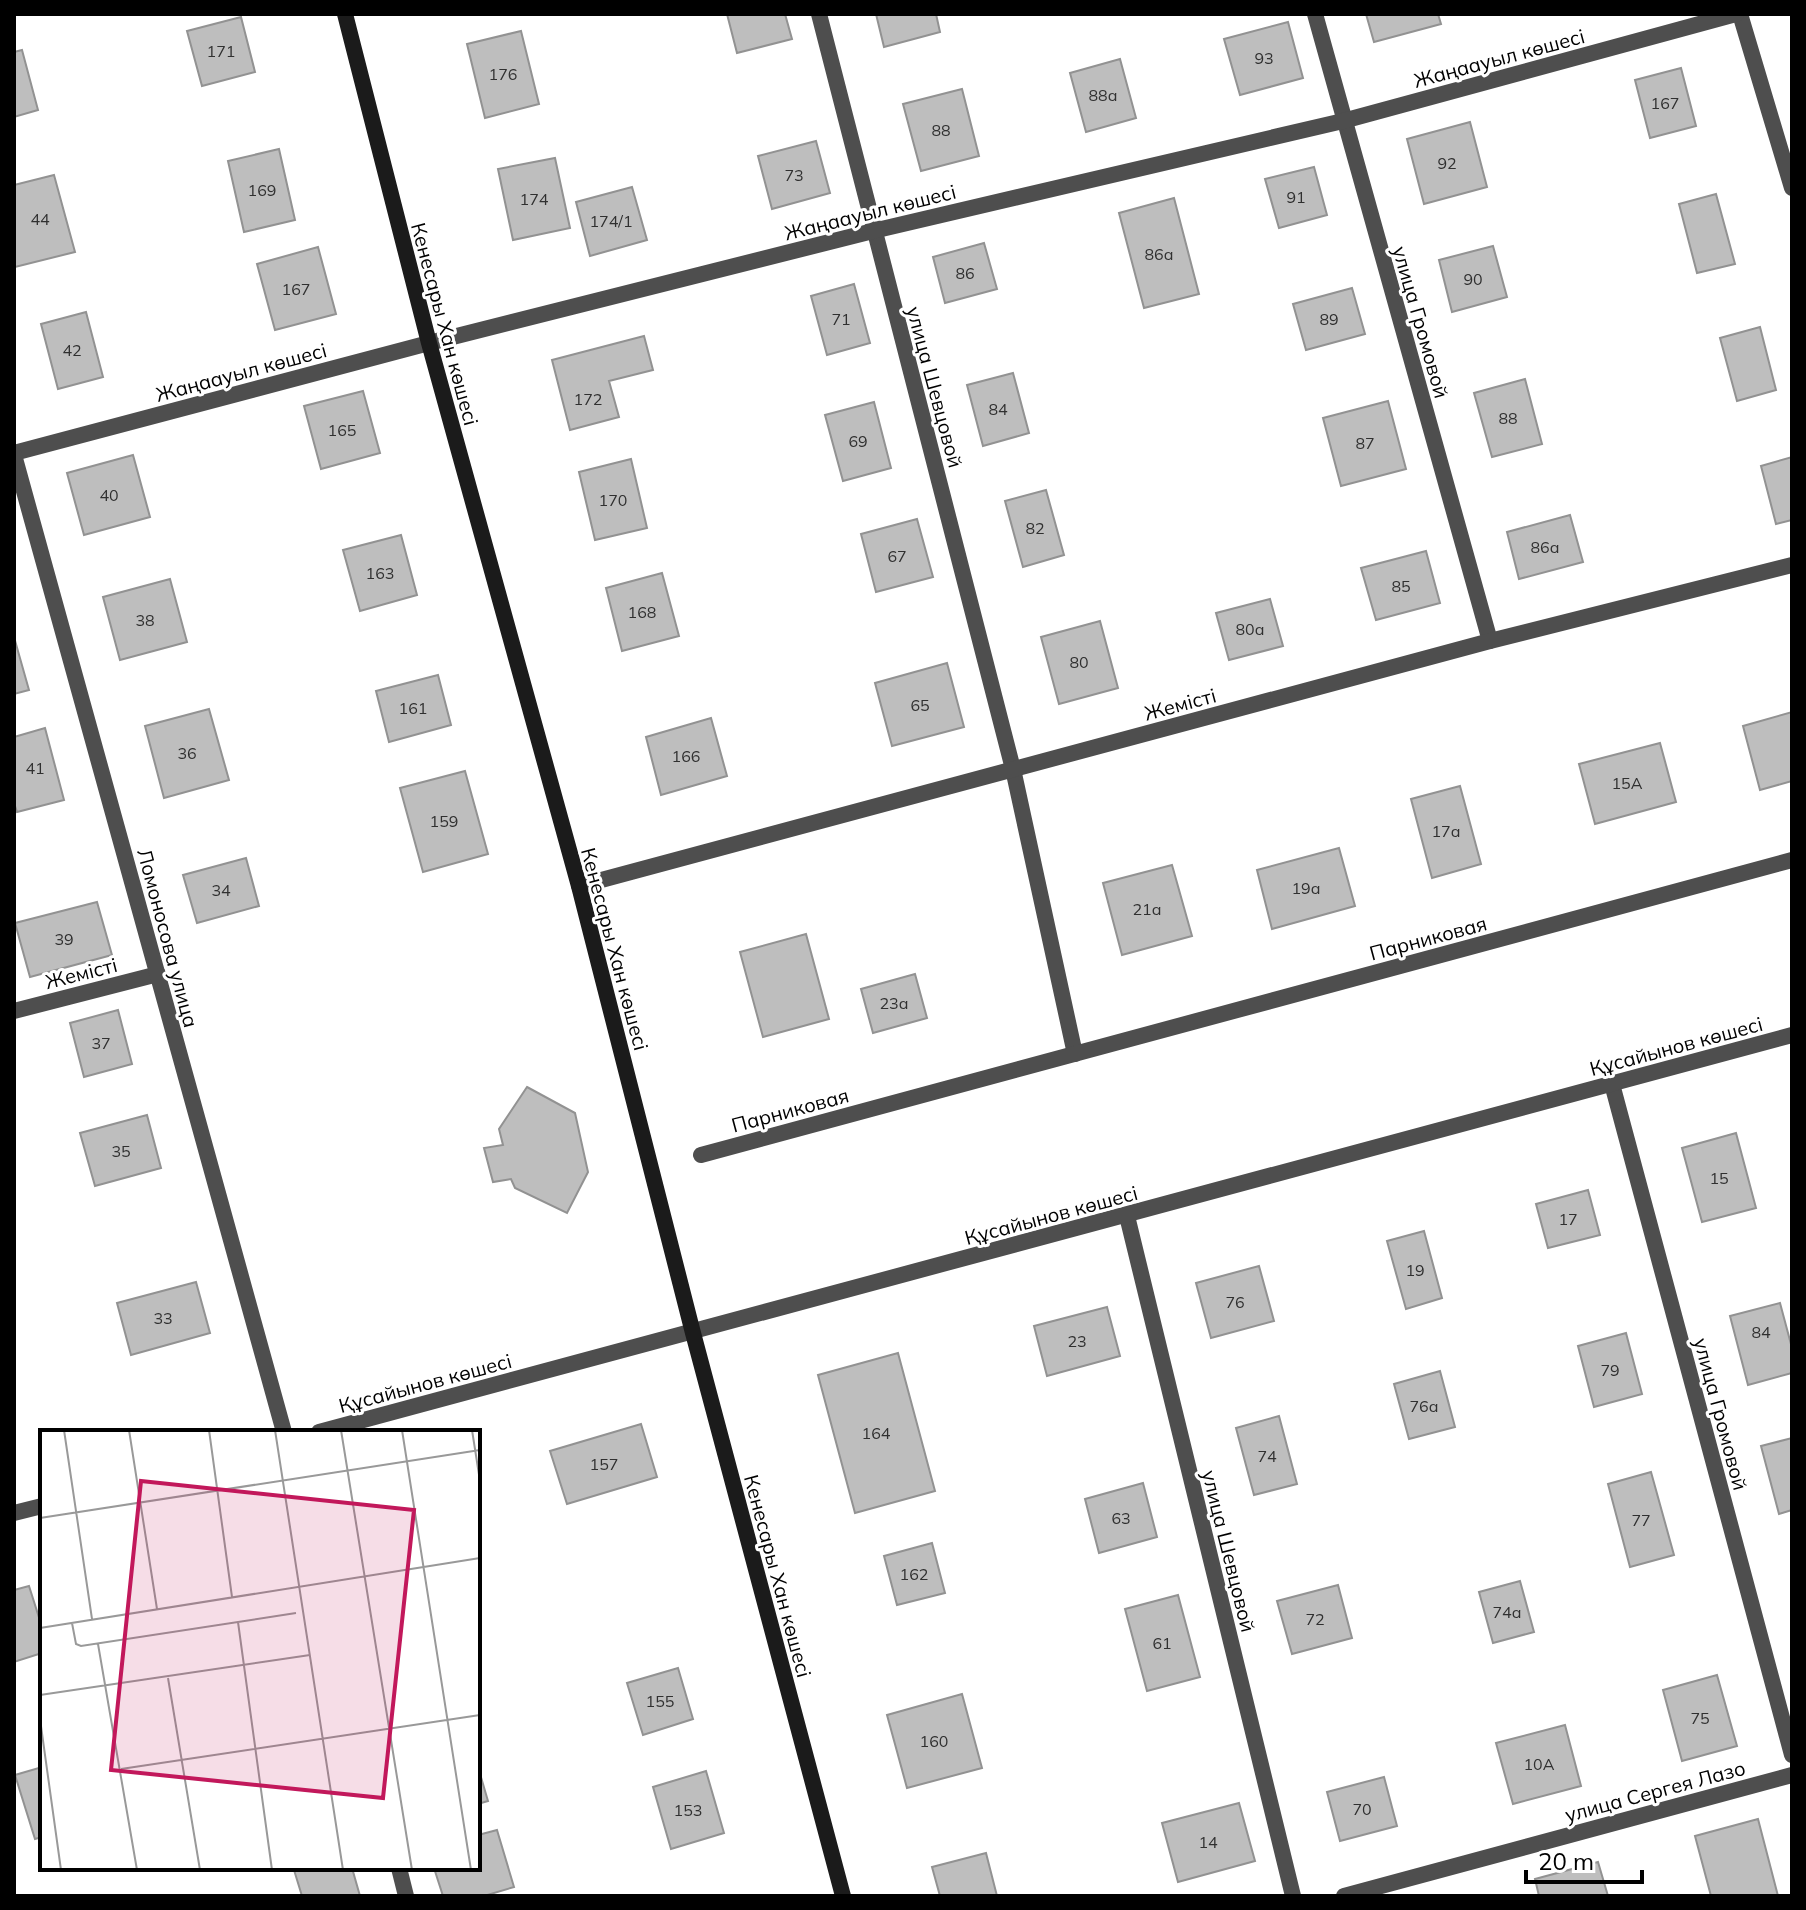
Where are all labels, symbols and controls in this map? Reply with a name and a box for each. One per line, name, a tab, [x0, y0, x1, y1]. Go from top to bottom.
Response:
street label: Жаңаауыл көшесі	[1411, 23, 1587, 93]
house number: 171	[207, 41, 235, 61]
house number: 93	[1254, 48, 1274, 68]
house number: 176	[489, 64, 517, 84]
house number: 88а	[1089, 85, 1117, 105]
house number: 167	[1651, 93, 1679, 113]
house number: 88	[931, 120, 951, 140]
house number: 92	[1437, 153, 1457, 173]
house number: 73	[784, 165, 804, 185]
street label: Жаңаауыл көшесі	[782, 179, 958, 245]
house number: 169	[248, 180, 276, 200]
house number: 91	[1286, 187, 1306, 207]
house number: 174	[520, 189, 549, 209]
house number: 44	[30, 209, 50, 229]
house number: 174/1	[590, 211, 632, 231]
street label: Кенесары Хан көшесі	[406, 220, 484, 428]
street label: улица Громовой	[1387, 243, 1455, 401]
house number: 86а	[1145, 244, 1173, 264]
house number: 86	[955, 263, 975, 283]
house number: 90	[1463, 269, 1483, 289]
house number: 167	[282, 279, 310, 299]
street label: улица Шевцовой	[901, 304, 969, 470]
house number: 71	[831, 309, 851, 329]
house number: 89	[1319, 309, 1339, 329]
street label: Жаңаауыл көшесі	[153, 337, 329, 407]
house number: 42	[62, 340, 82, 360]
house number: 172	[574, 389, 602, 409]
house number: 84	[988, 399, 1008, 419]
house number: 88	[1498, 408, 1518, 428]
house number: 165	[328, 420, 356, 440]
house number: 69	[848, 431, 868, 451]
house number: 87	[1355, 433, 1375, 453]
house number: 40	[99, 485, 119, 505]
house number: 170	[599, 490, 627, 510]
house number: 82	[1025, 518, 1045, 538]
house number: 86а	[1531, 537, 1559, 557]
house number: 67	[887, 546, 907, 566]
house number: 163	[366, 563, 394, 583]
house number: 85	[1391, 576, 1411, 596]
house number: 168	[628, 602, 656, 622]
house number: 38	[135, 610, 155, 630]
house number: 80а	[1236, 619, 1264, 639]
house number: 80	[1069, 652, 1089, 672]
street label: Жемісті	[1141, 682, 1219, 726]
house number: 65	[910, 695, 930, 715]
house number: 161	[399, 698, 427, 718]
house number: 36	[177, 743, 197, 763]
house number: 166	[672, 746, 700, 766]
house number: 41	[25, 758, 45, 778]
house number: 15А	[1612, 773, 1643, 793]
house number: 159	[430, 811, 458, 831]
house number: 17а	[1432, 821, 1460, 841]
street label: Кенесары Хан көшесі	[576, 845, 654, 1053]
street label: Ломоносова улица	[132, 846, 204, 1030]
house number: 19а	[1292, 878, 1320, 898]
house number: 34	[211, 880, 231, 900]
house number: 21а	[1133, 899, 1161, 919]
street label: Парниковая	[1367, 910, 1489, 966]
house number: 39	[54, 929, 74, 949]
street label: Жемісті	[42, 952, 120, 994]
house number: 23а	[880, 993, 908, 1013]
street label: Құсайынов көшесі	[1587, 1011, 1765, 1081]
house number: 37	[91, 1033, 111, 1053]
street label: Парниковая	[729, 1082, 851, 1138]
house number: 35	[111, 1141, 131, 1161]
house number: 15	[1709, 1168, 1729, 1188]
street label: Құсайынов көшесі	[962, 1180, 1140, 1250]
house number: 17	[1558, 1209, 1578, 1229]
house number: 19	[1405, 1260, 1425, 1280]
house number: 76	[1225, 1292, 1245, 1312]
house number: 33	[153, 1308, 173, 1328]
house number: 84	[1751, 1322, 1771, 1342]
house number: 23	[1067, 1331, 1087, 1351]
street label: улица Громовой	[1689, 1335, 1753, 1493]
street label: Құсайынов көшесі	[336, 1348, 514, 1418]
house number: 79	[1600, 1360, 1620, 1380]
house number: 76а	[1410, 1396, 1438, 1416]
house number: 164	[862, 1423, 891, 1443]
inset map	[40, 1430, 480, 1870]
house number: 74	[1257, 1446, 1277, 1466]
house number: 157	[590, 1454, 618, 1474]
street label: улица Шевцовой	[1197, 1467, 1261, 1635]
street label: Кенесары Хан көшесі	[739, 1472, 817, 1680]
house number: 63	[1111, 1508, 1131, 1528]
house number: 77	[1631, 1510, 1651, 1530]
house number: 162	[900, 1564, 928, 1584]
house number: 74а	[1493, 1602, 1521, 1622]
house number: 72	[1305, 1609, 1325, 1629]
house number: 61	[1152, 1633, 1172, 1653]
house number: 155	[646, 1691, 674, 1711]
house number: 75	[1690, 1708, 1710, 1728]
house number: 160	[920, 1731, 948, 1751]
house number: 10А	[1524, 1754, 1555, 1774]
street label: улица Сергея Лазо	[1562, 1755, 1748, 1827]
house number: 70	[1352, 1799, 1372, 1819]
house number: 153	[674, 1800, 702, 1820]
house number: 14	[1198, 1832, 1218, 1852]
scale bar	[1526, 1834, 1642, 1884]
text: 20 m	[1538, 1846, 1594, 1876]

